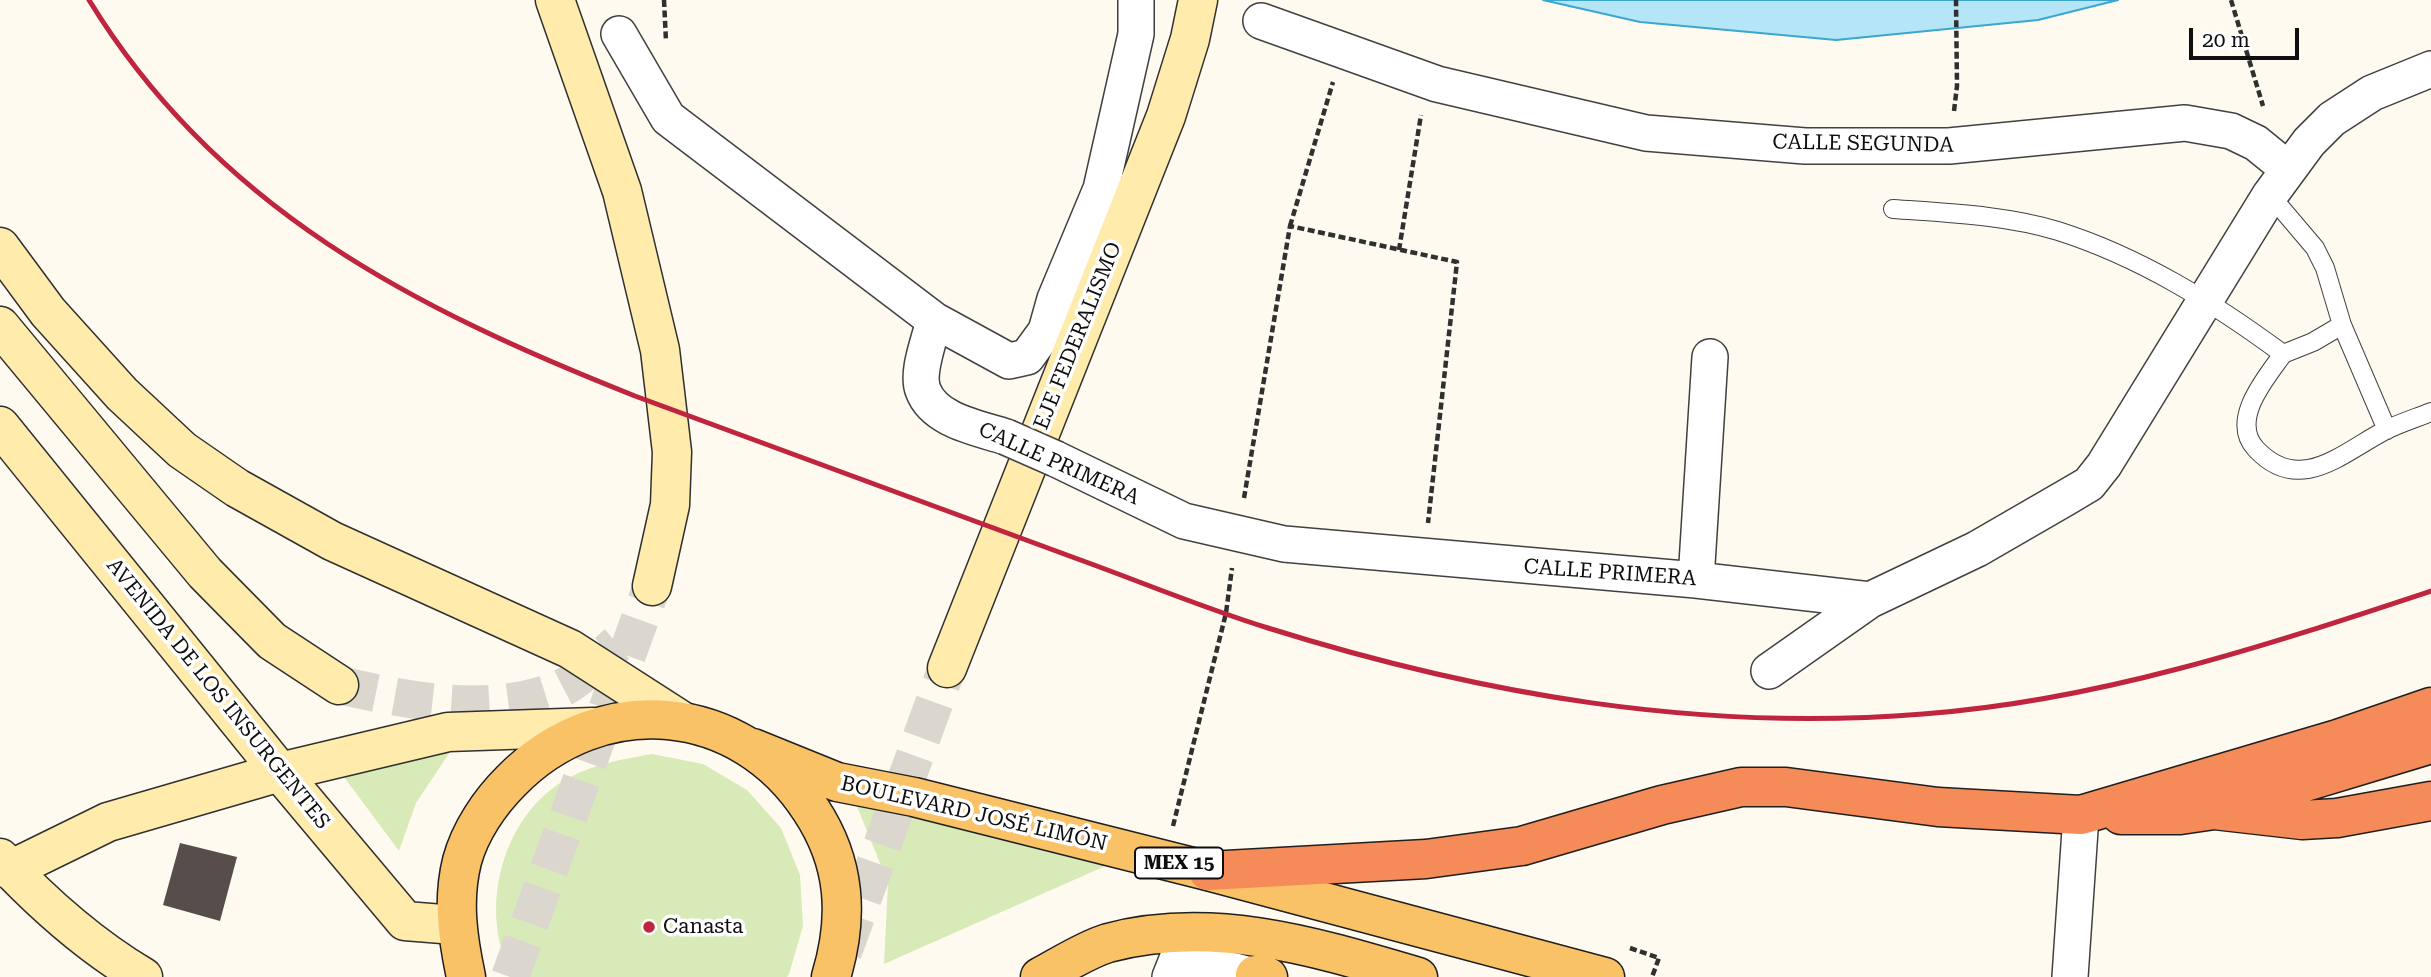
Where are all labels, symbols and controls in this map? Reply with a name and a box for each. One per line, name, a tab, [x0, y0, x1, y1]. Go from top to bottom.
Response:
scale bar	[2193, 14, 2303, 58]
text: 20 m	[2202, 28, 2250, 52]
street label: CALLE SEGUNDA	[1772, 130, 1954, 158]
street label: EJE FEDERALISMO	[1029, 239, 1127, 433]
street label: CALLE PRIMERA	[975, 417, 1143, 511]
street label: AVENIDA DE LOS INSURGENTES	[101, 554, 335, 834]
street label: CALLE PRIMERA	[1523, 554, 1697, 592]
street label: BOULEVARD JOSÉ LIMÓN	[838, 771, 1110, 857]
road number: MEX 15	[1135, 848, 1223, 878]
place label: Canasta	[663, 914, 743, 940]
marker: Canasta	[641, 919, 657, 935]

